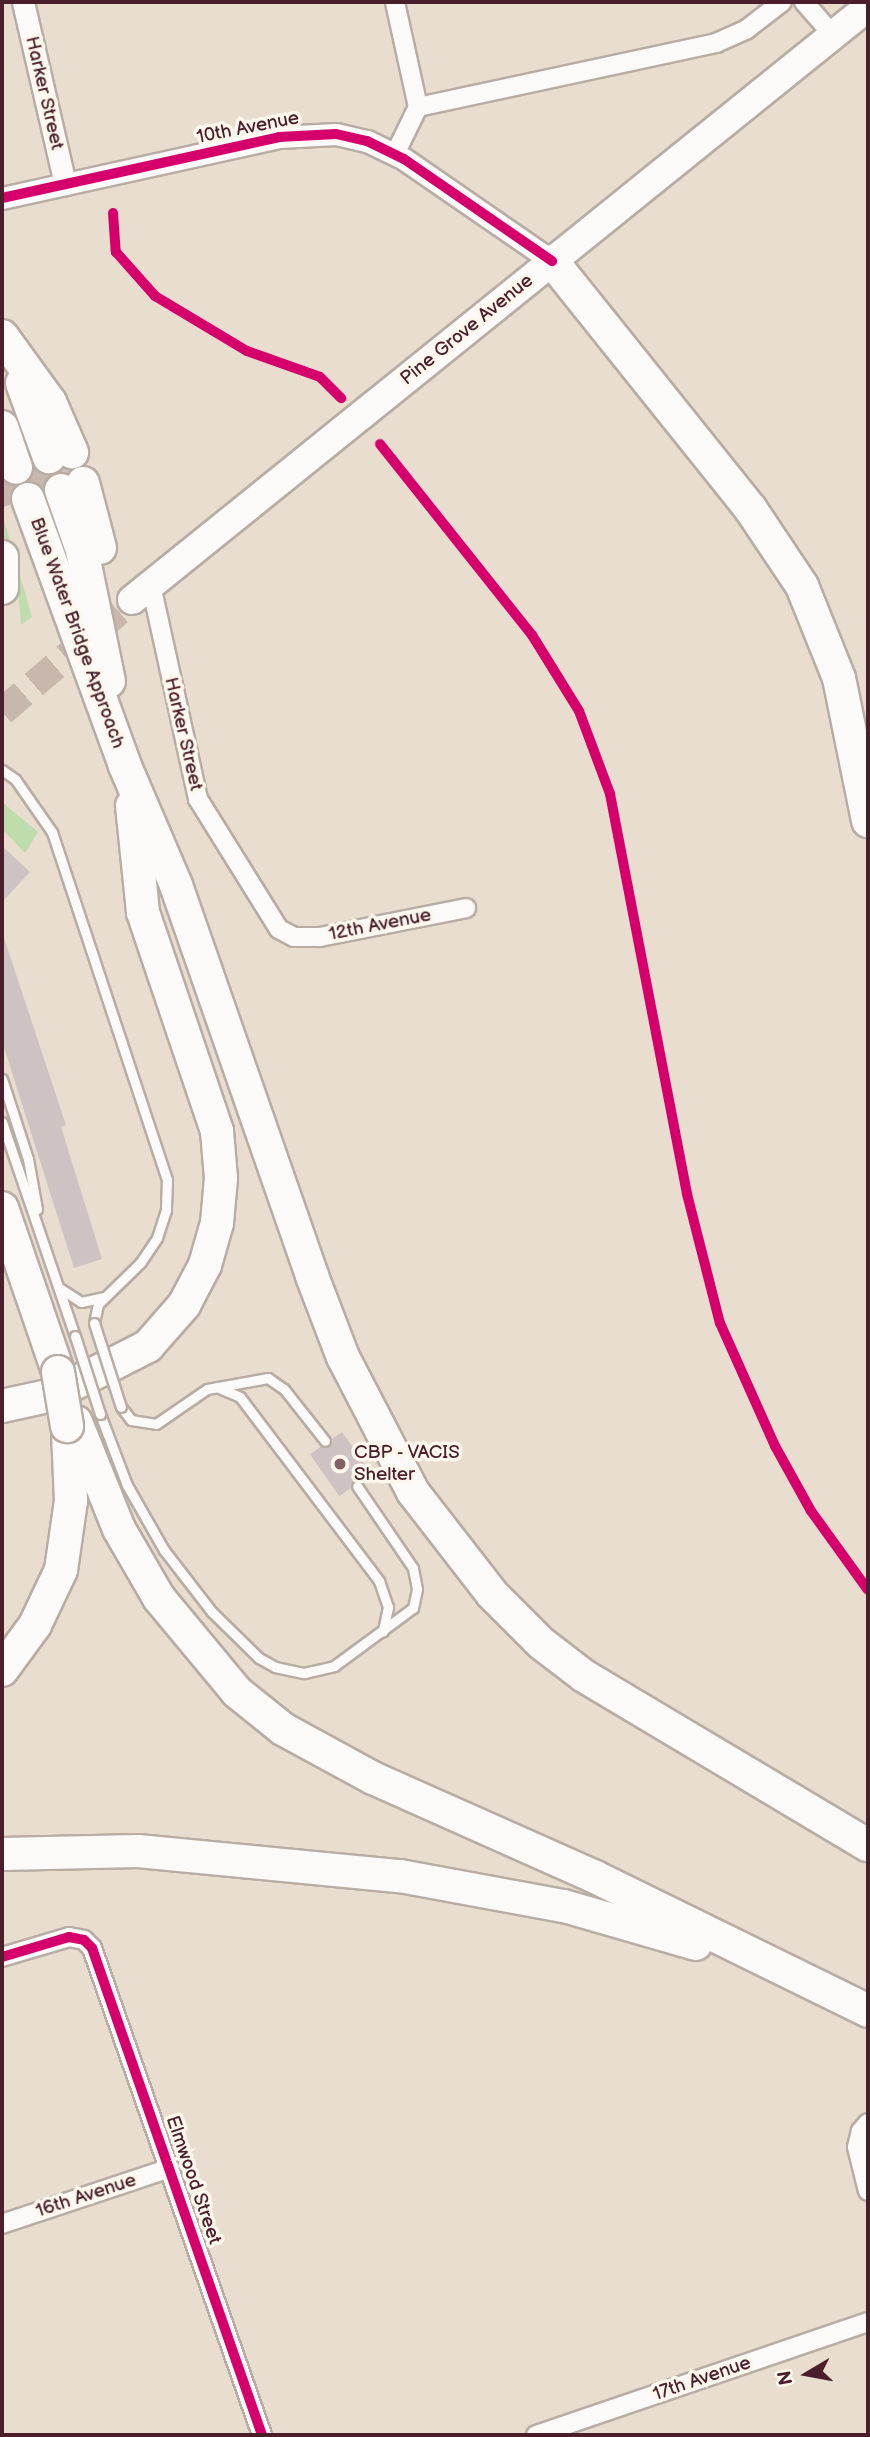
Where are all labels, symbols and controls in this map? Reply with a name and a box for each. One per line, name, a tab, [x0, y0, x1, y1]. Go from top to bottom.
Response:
street label: Harker Street	[20, 34, 68, 152]
street label: 10th Avenue	[195, 107, 301, 149]
street label: Pine Grove Avenue	[396, 270, 538, 390]
street label: Blue Water Bridge Approach	[24, 514, 130, 752]
street label: Harker Street	[159, 675, 207, 793]
street label: 12th Avenue	[327, 904, 433, 946]
place label: CBP - VACIS Shelter	[354, 1442, 462, 1486]
marker: CBP - VACIS Shelter	[332, 1456, 348, 1472]
street label: Elmwood Street	[160, 2113, 226, 2247]
street label: 16th Avenue	[33, 2169, 139, 2223]
north arrow	[772, 2339, 842, 2409]
street label: 17th Avenue	[650, 2352, 754, 2406]
text: N	[773, 2369, 798, 2387]

